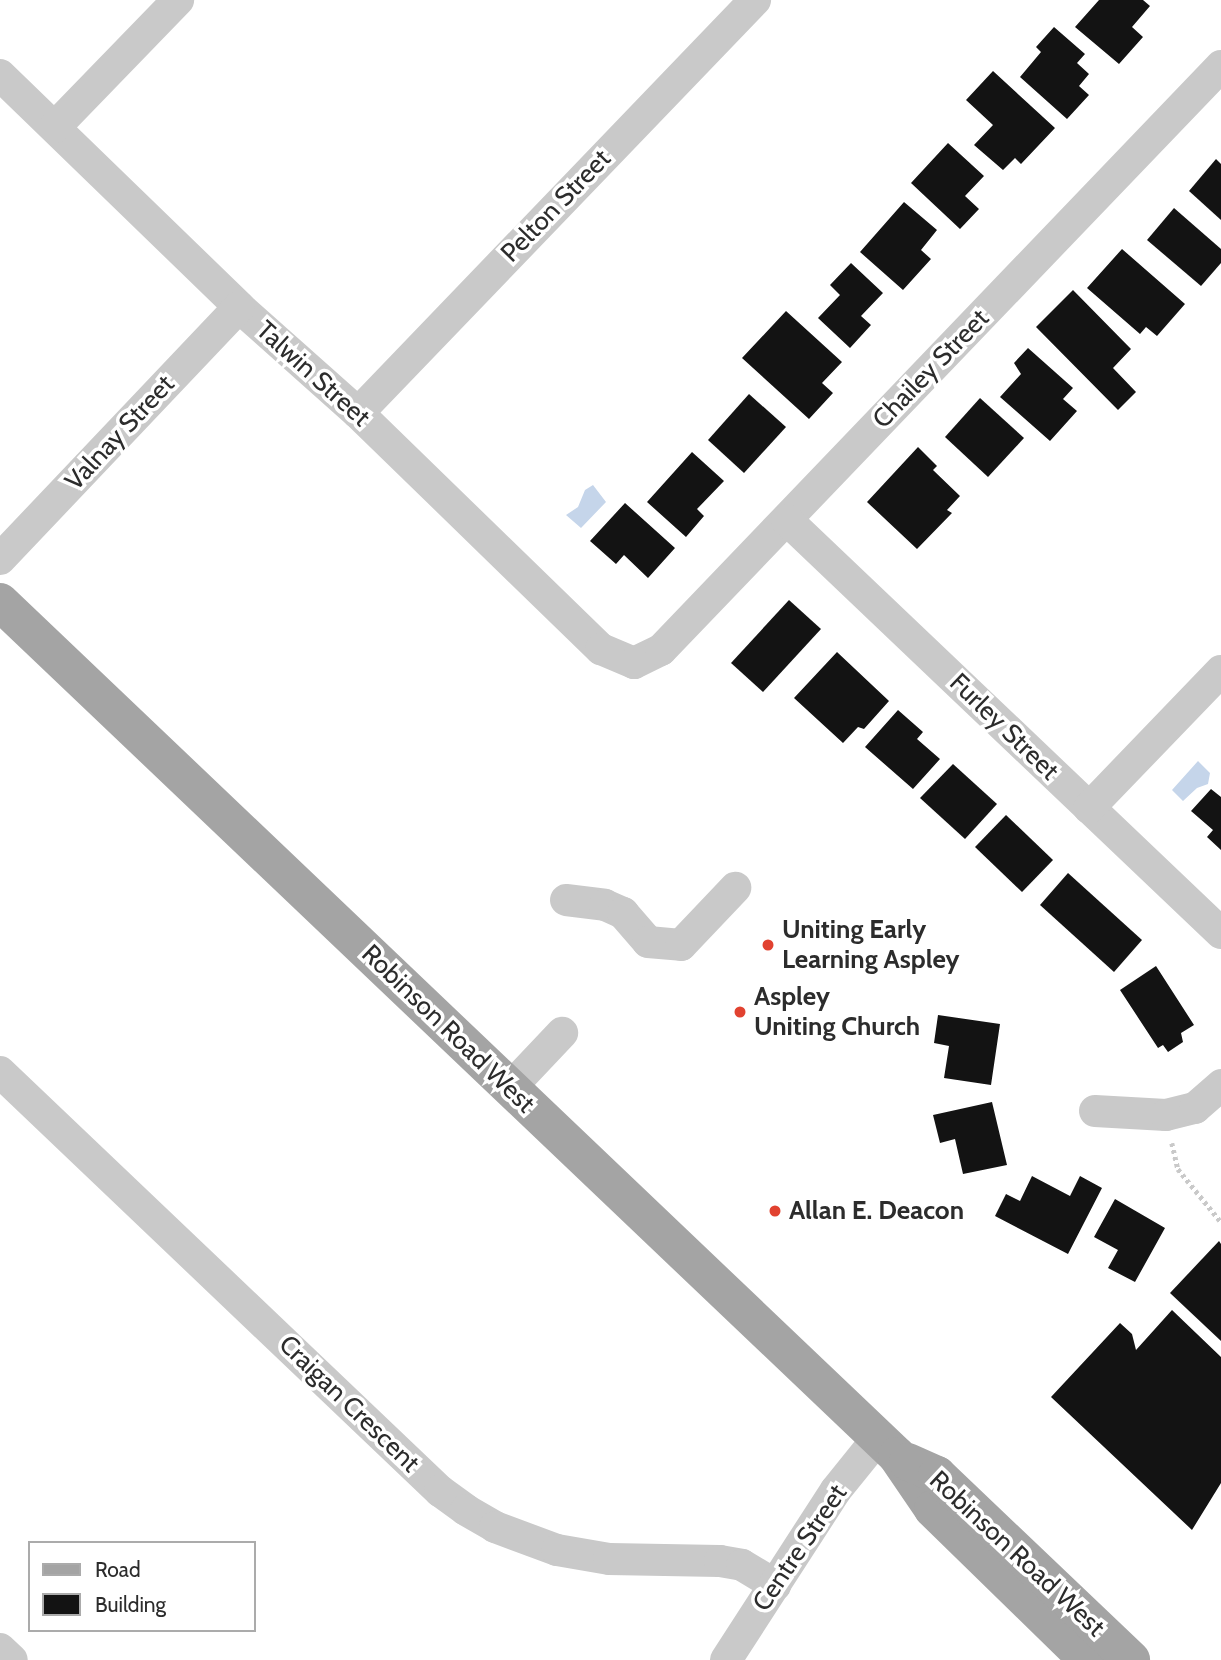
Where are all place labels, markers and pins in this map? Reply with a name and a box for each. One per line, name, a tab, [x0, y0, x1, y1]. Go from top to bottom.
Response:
place label: Uniting Early Learning Aspley	[782, 914, 960, 976]
marker: Uniting Early Learning Aspley	[760, 937, 776, 953]
place label: Aspley Uniting Church	[754, 981, 920, 1042]
marker: Aspley Uniting Church	[732, 1004, 748, 1020]
place label: Allan E. Deacon	[789, 1195, 964, 1227]
marker: Allan E. Deacon	[767, 1203, 783, 1219]

